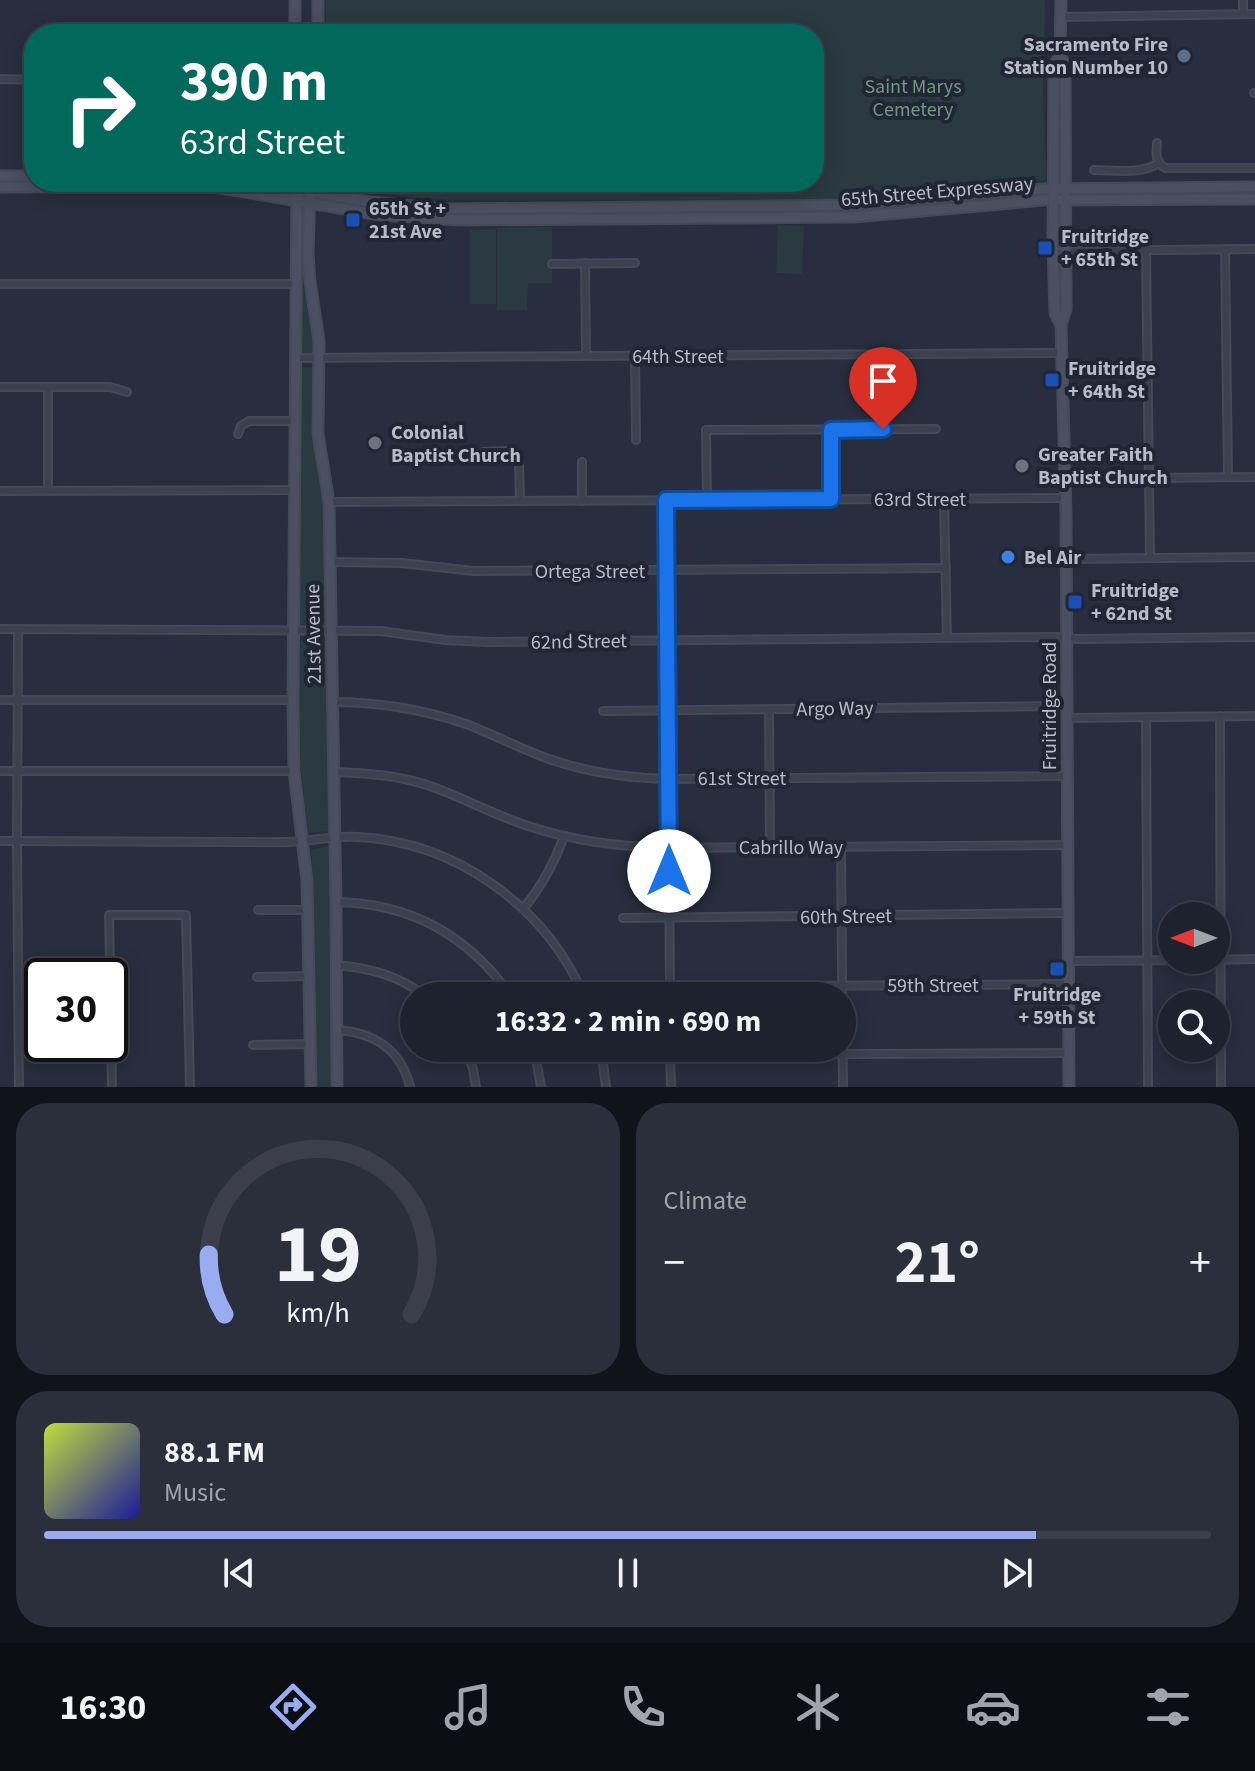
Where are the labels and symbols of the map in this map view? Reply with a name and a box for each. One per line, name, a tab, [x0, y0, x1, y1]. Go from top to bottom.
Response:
place label: Sacramento Fire Station Number 10	[1004, 31, 1168, 82]
marker: Sacramento Fire Station Number 10	[1175, 47, 1193, 65]
park label: Saint Marys Cemetery	[864, 73, 962, 124]
street label: 65th Street Expressway	[840, 170, 1035, 214]
place label: 65th St + 21st Ave	[369, 195, 446, 246]
marker: 65th St + 21st Ave	[344, 211, 362, 229]
place label: Fruitridge + 65th St	[1061, 223, 1149, 274]
marker: Fruitridge + 65th St	[1036, 239, 1054, 257]
street label: 64th Street	[632, 343, 724, 371]
pin	[849, 347, 917, 429]
place label: Fruitridge + 64th St	[1068, 355, 1156, 406]
marker: Fruitridge + 64th St	[1043, 371, 1061, 389]
place label: Colonial Baptist Church	[391, 419, 521, 470]
marker: Colonial Baptist Church	[366, 434, 384, 452]
place label: Greater Faith Baptist Church	[1038, 441, 1168, 492]
marker: Greater Faith Baptist Church	[1013, 457, 1031, 475]
street label: 63rd Street	[874, 486, 966, 514]
place label: Bel Air	[1024, 544, 1081, 572]
marker: Bel Air	[999, 548, 1017, 566]
street label: Ortega Street	[535, 558, 645, 586]
place label: Fruitridge + 62nd St	[1091, 577, 1179, 628]
street label: 21st Avenue	[299, 584, 329, 684]
marker: Fruitridge + 62nd St	[1066, 593, 1084, 611]
street label: 62nd Street	[531, 627, 628, 657]
street label: Fruitridge Road	[1036, 642, 1064, 770]
street label: Argo Way	[796, 694, 874, 724]
street label: 61st Street	[698, 765, 787, 793]
position arrow	[627, 829, 711, 913]
street label: Cabrillo Way	[739, 834, 844, 862]
street label: 60th Street	[800, 902, 892, 932]
north arrow	[1158, 902, 1230, 974]
speed limit sign: 30	[24, 958, 128, 1062]
marker: Fruitridge + 59th St	[1048, 960, 1066, 978]
street label: 59th Street	[887, 972, 979, 1000]
place label: Fruitridge + 59th St	[1013, 981, 1101, 1032]

